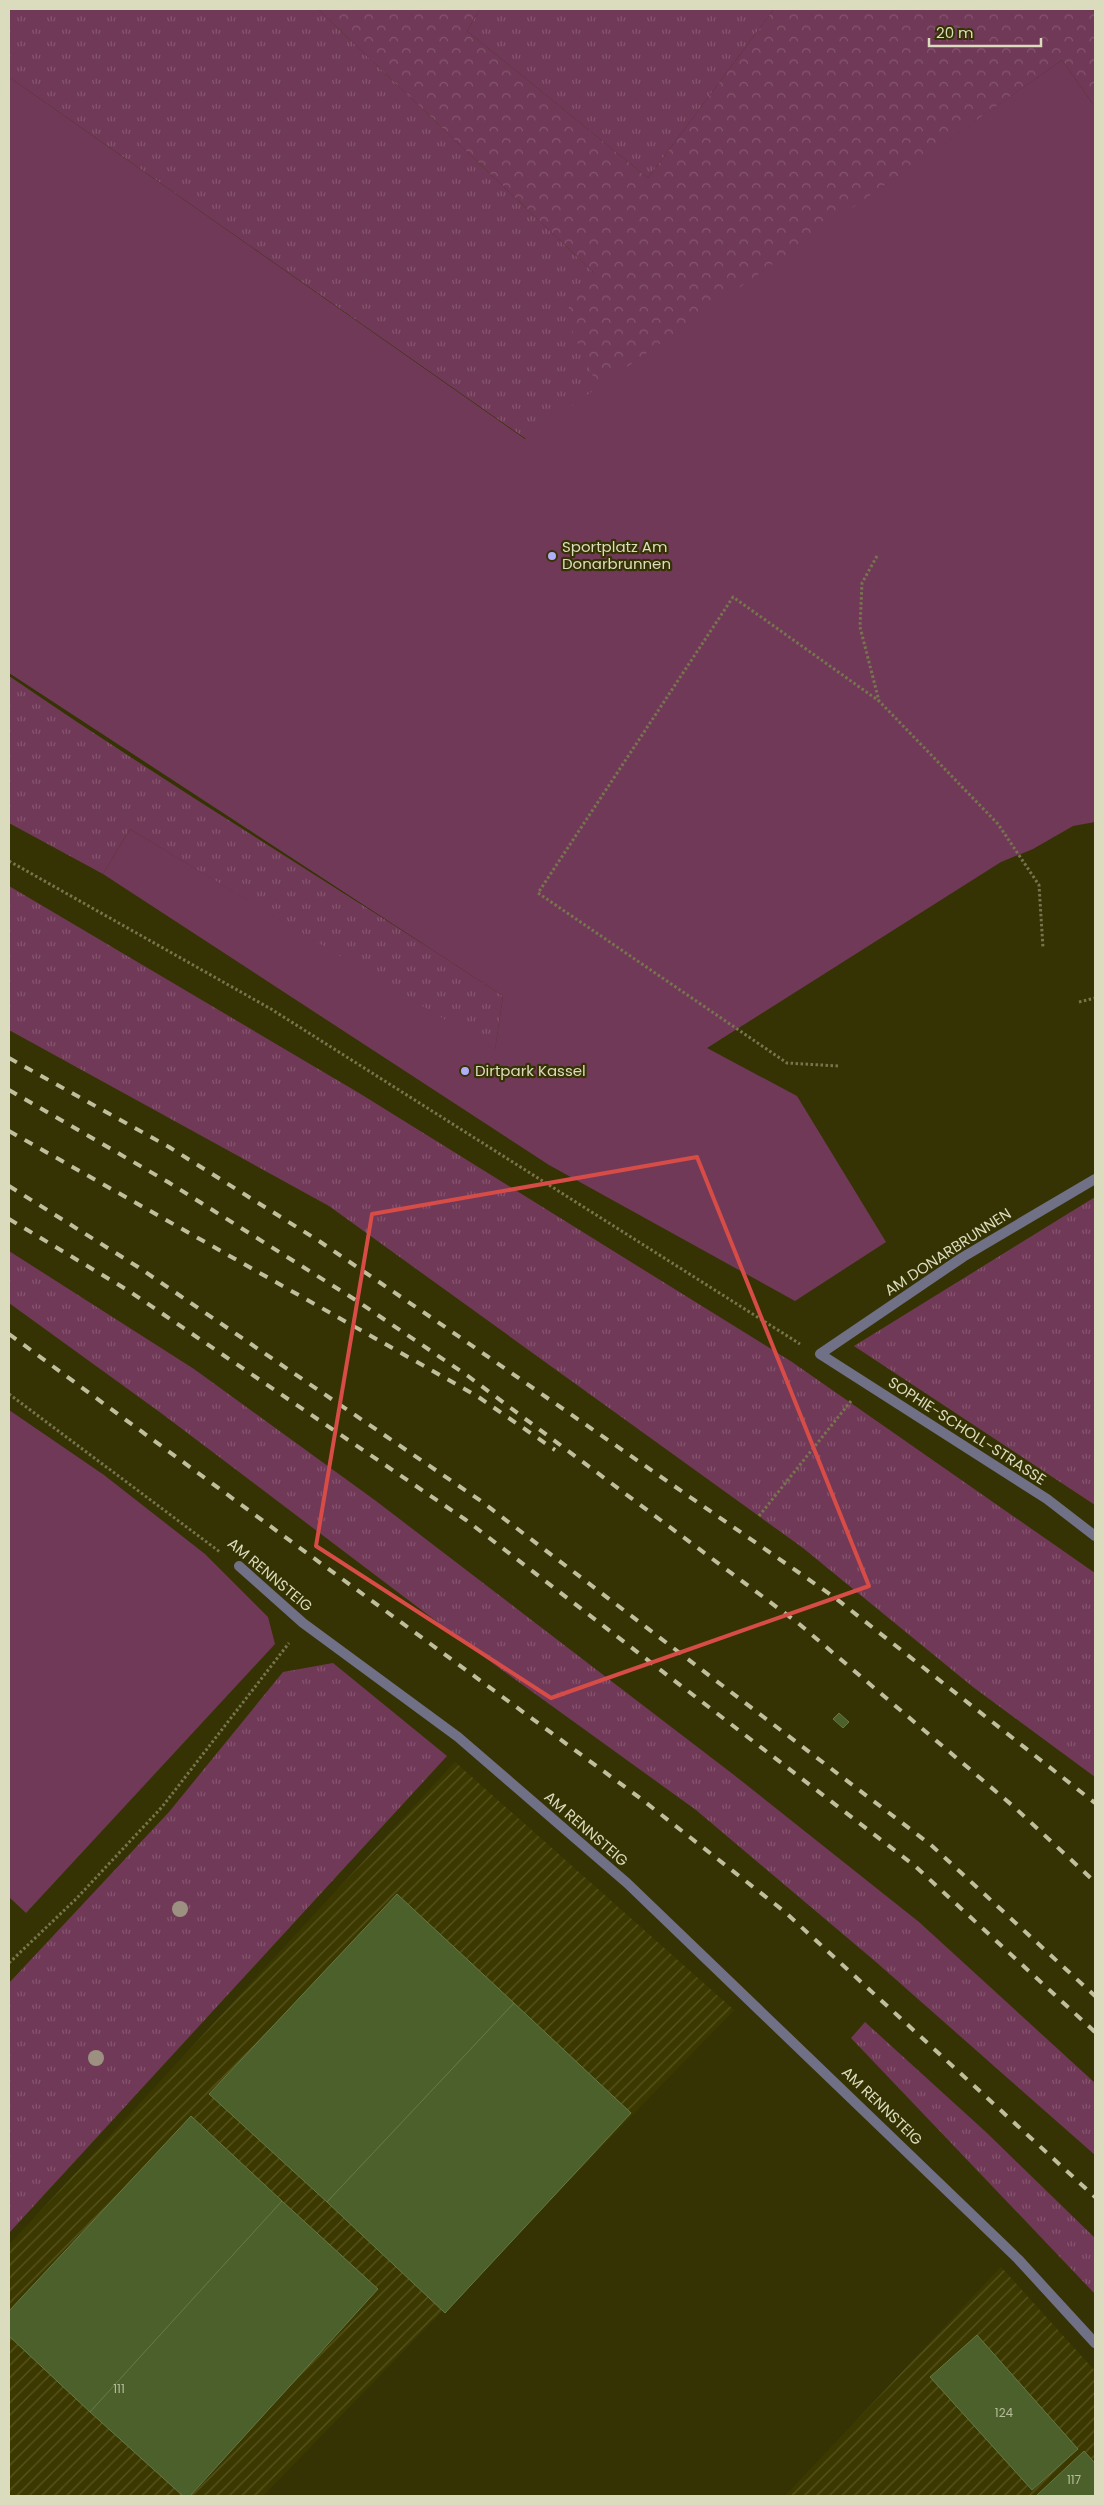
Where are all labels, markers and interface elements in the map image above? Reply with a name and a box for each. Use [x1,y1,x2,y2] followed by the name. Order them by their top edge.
[929,15,1042,47] scale bar
[936,22,974,43] text: 20 m
[562,536,671,574] place label: Sportplatz Am Donarbrunnen
[546,550,558,562] marker: Sportplatz Am Donarbrunnen
[475,1060,586,1081] place label: Dirtpark Kassel
[459,1065,471,1077] marker: Dirtpark Kassel
[880,1203,1015,1300] street label: AM DONARBRUNNEN
[884,1372,1050,1490] street label: SOPHIE-SCHOLL-STRASSE
[223,1533,318,1617] street label: AM RENNSTEIG
[540,1786,633,1871] street label: AM RENNSTEIG
[837,2062,928,2150] street label: AM RENNSTEIG
[113,2380,125,2397] house number: 111
[995,2404,1014,2421] house number: 124
[1067,2471,1082,2488] house number: 117

